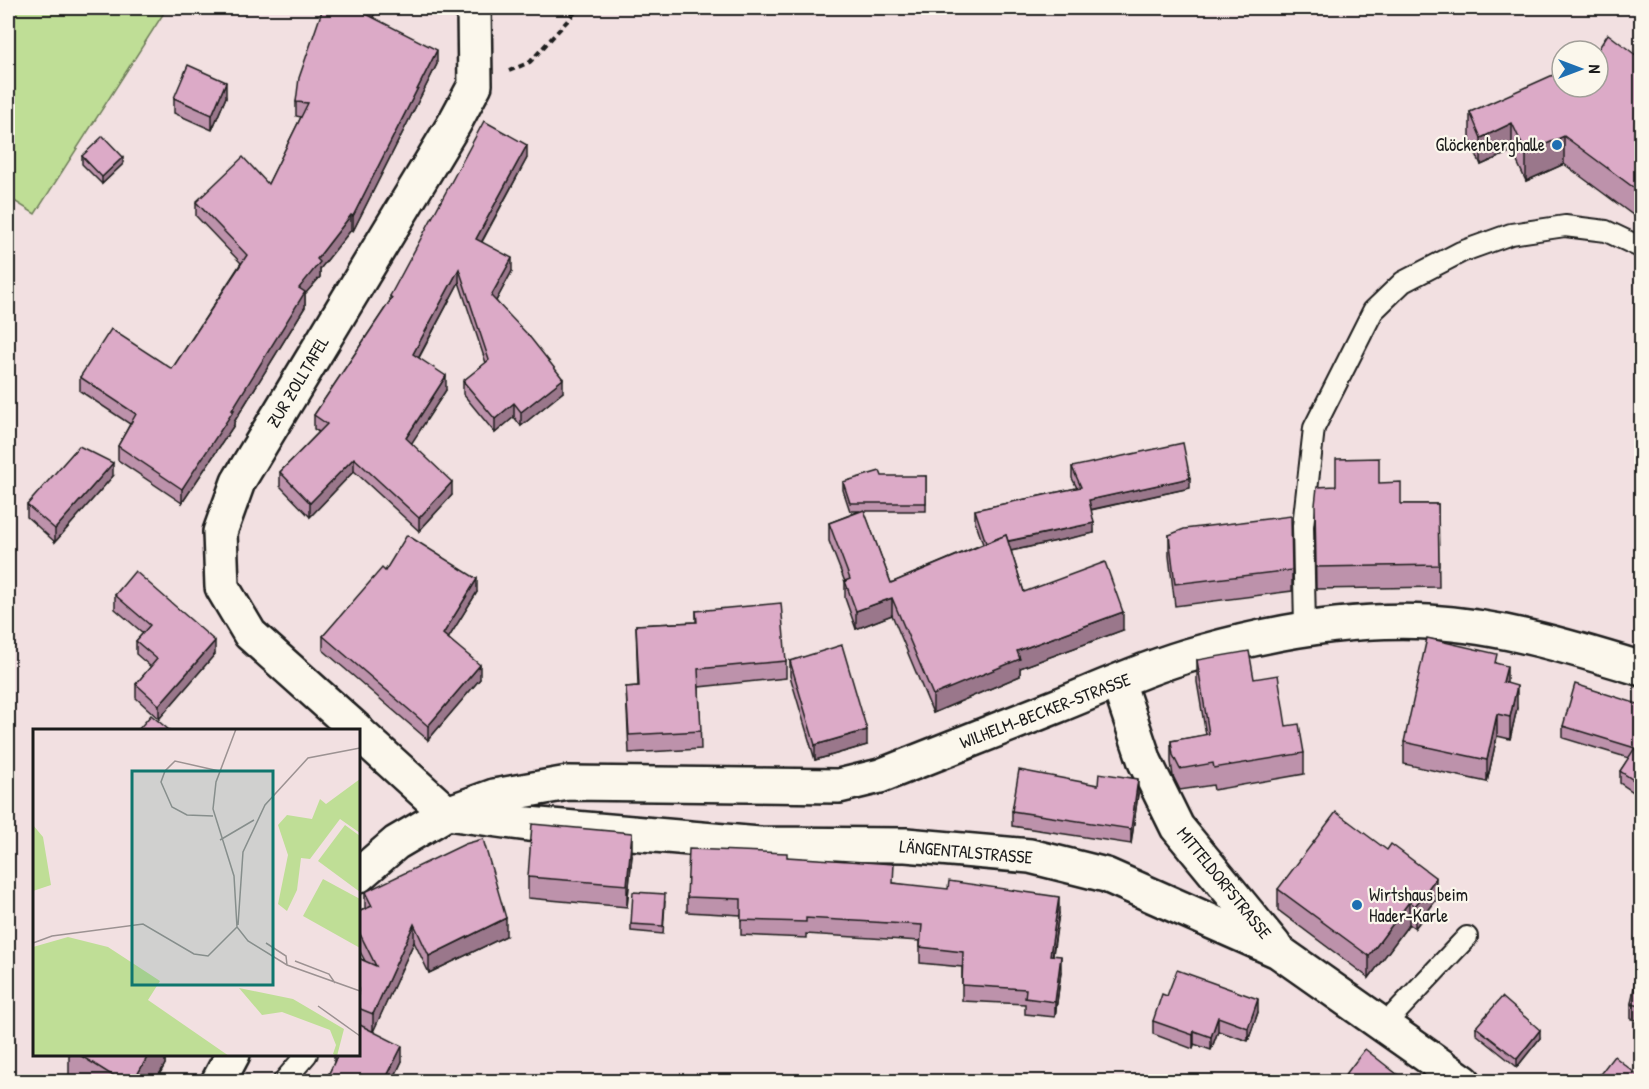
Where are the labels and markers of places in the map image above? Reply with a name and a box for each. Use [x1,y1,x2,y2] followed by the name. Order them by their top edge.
[1436,132,1545,157] place label: Glöckenberghalle
[1550,138,1564,152] marker: Glöckenberghalle
[1369,882,1468,928] place label: Wirtshaus beim Hader-Karle
[1350,898,1364,912] marker: Wirtshaus beim Hader-Karle

